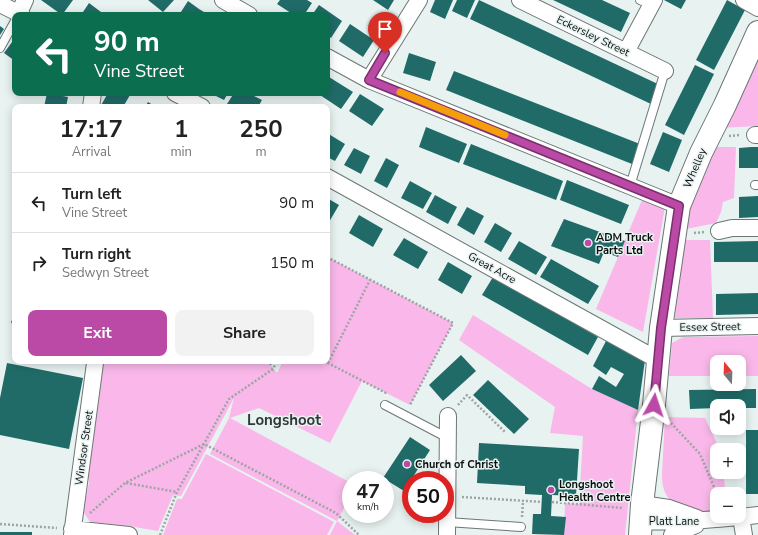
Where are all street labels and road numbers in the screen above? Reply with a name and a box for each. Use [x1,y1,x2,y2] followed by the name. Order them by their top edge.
[554,12,632,60] street label: Eckersley Street
[680,145,710,190] street label: Whelley
[465,249,519,287] street label: Great Acre
[679,319,741,335] street label: Essex Street
[71,409,97,486] street label: Windsor Street
[649,514,699,529] street label: Platt Lane

